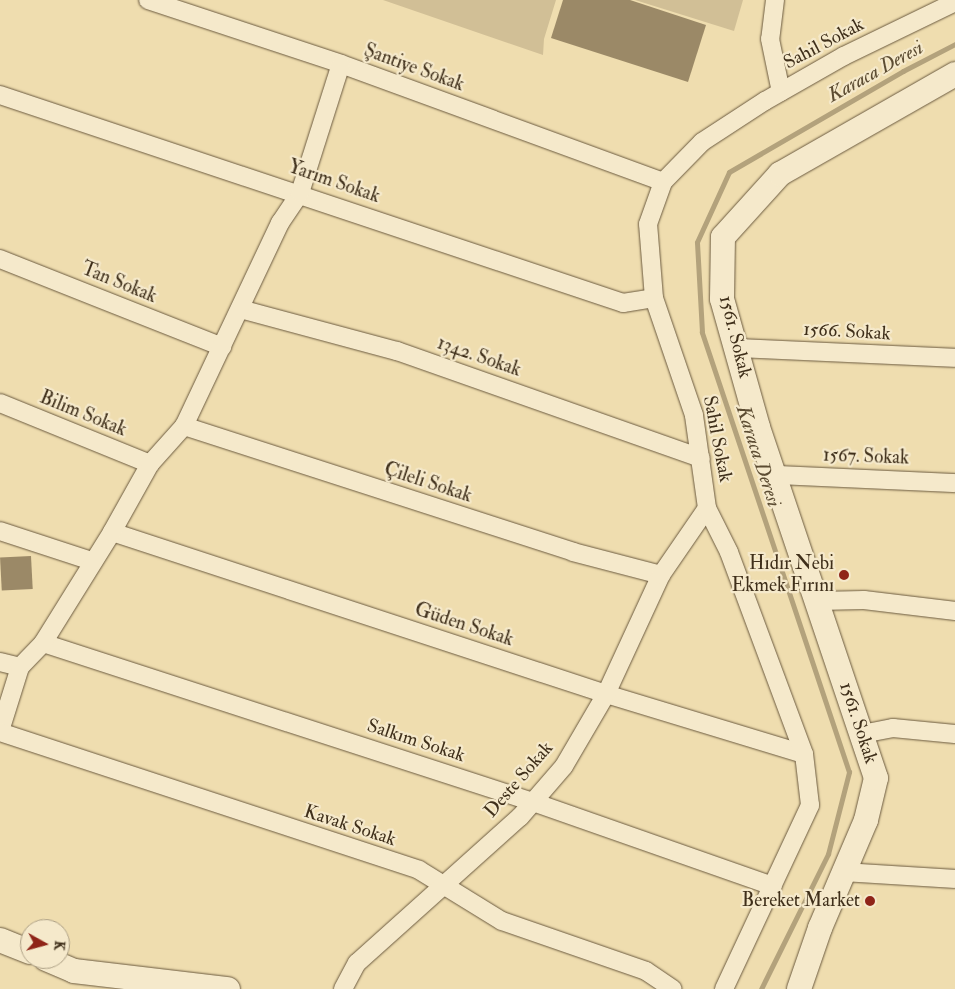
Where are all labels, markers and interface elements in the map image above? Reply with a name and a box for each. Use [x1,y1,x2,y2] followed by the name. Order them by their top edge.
[780,13,868,75] street label: Sahil Sokak
[823,35,927,107] water label: Karaca Deresi
[361,39,467,97] street label: Şantiye Sokak
[285,156,383,208] street label: Yarım Sokak
[78,258,160,308] street label: Tan Sokak
[714,293,756,381] street label: 1561. Sokak
[803,318,891,346] street label: 1566. Sokak
[434,332,524,382] street label: 1342. Sokak
[36,386,130,442] street label: Bilim Sokak
[697,394,737,484] street label: Sahil Sokak
[731,402,787,510] water label: Karaca Deresi
[823,444,909,470] street label: 1567. Sokak
[381,458,475,508] street label: Çileli Sokak
[732,553,834,597] place label: Hıdır Nebi Ekmek Fırını
[838,569,850,581] marker: Hıdır Nebi Ekmek Fırını
[412,598,516,652] street label: Güden Sokak
[834,679,882,767] street label: 1561. Sokak
[364,714,468,768] street label: Salkım Sokak
[480,737,558,823] street label: Deste Sokak
[301,800,399,852] street label: Kavak Sokak
[742,890,860,912] place label: Bereket Market
[864,895,876,907] marker: Bereket Market
[20,919,70,969] north arrow
[50,940,68,952] text: K

